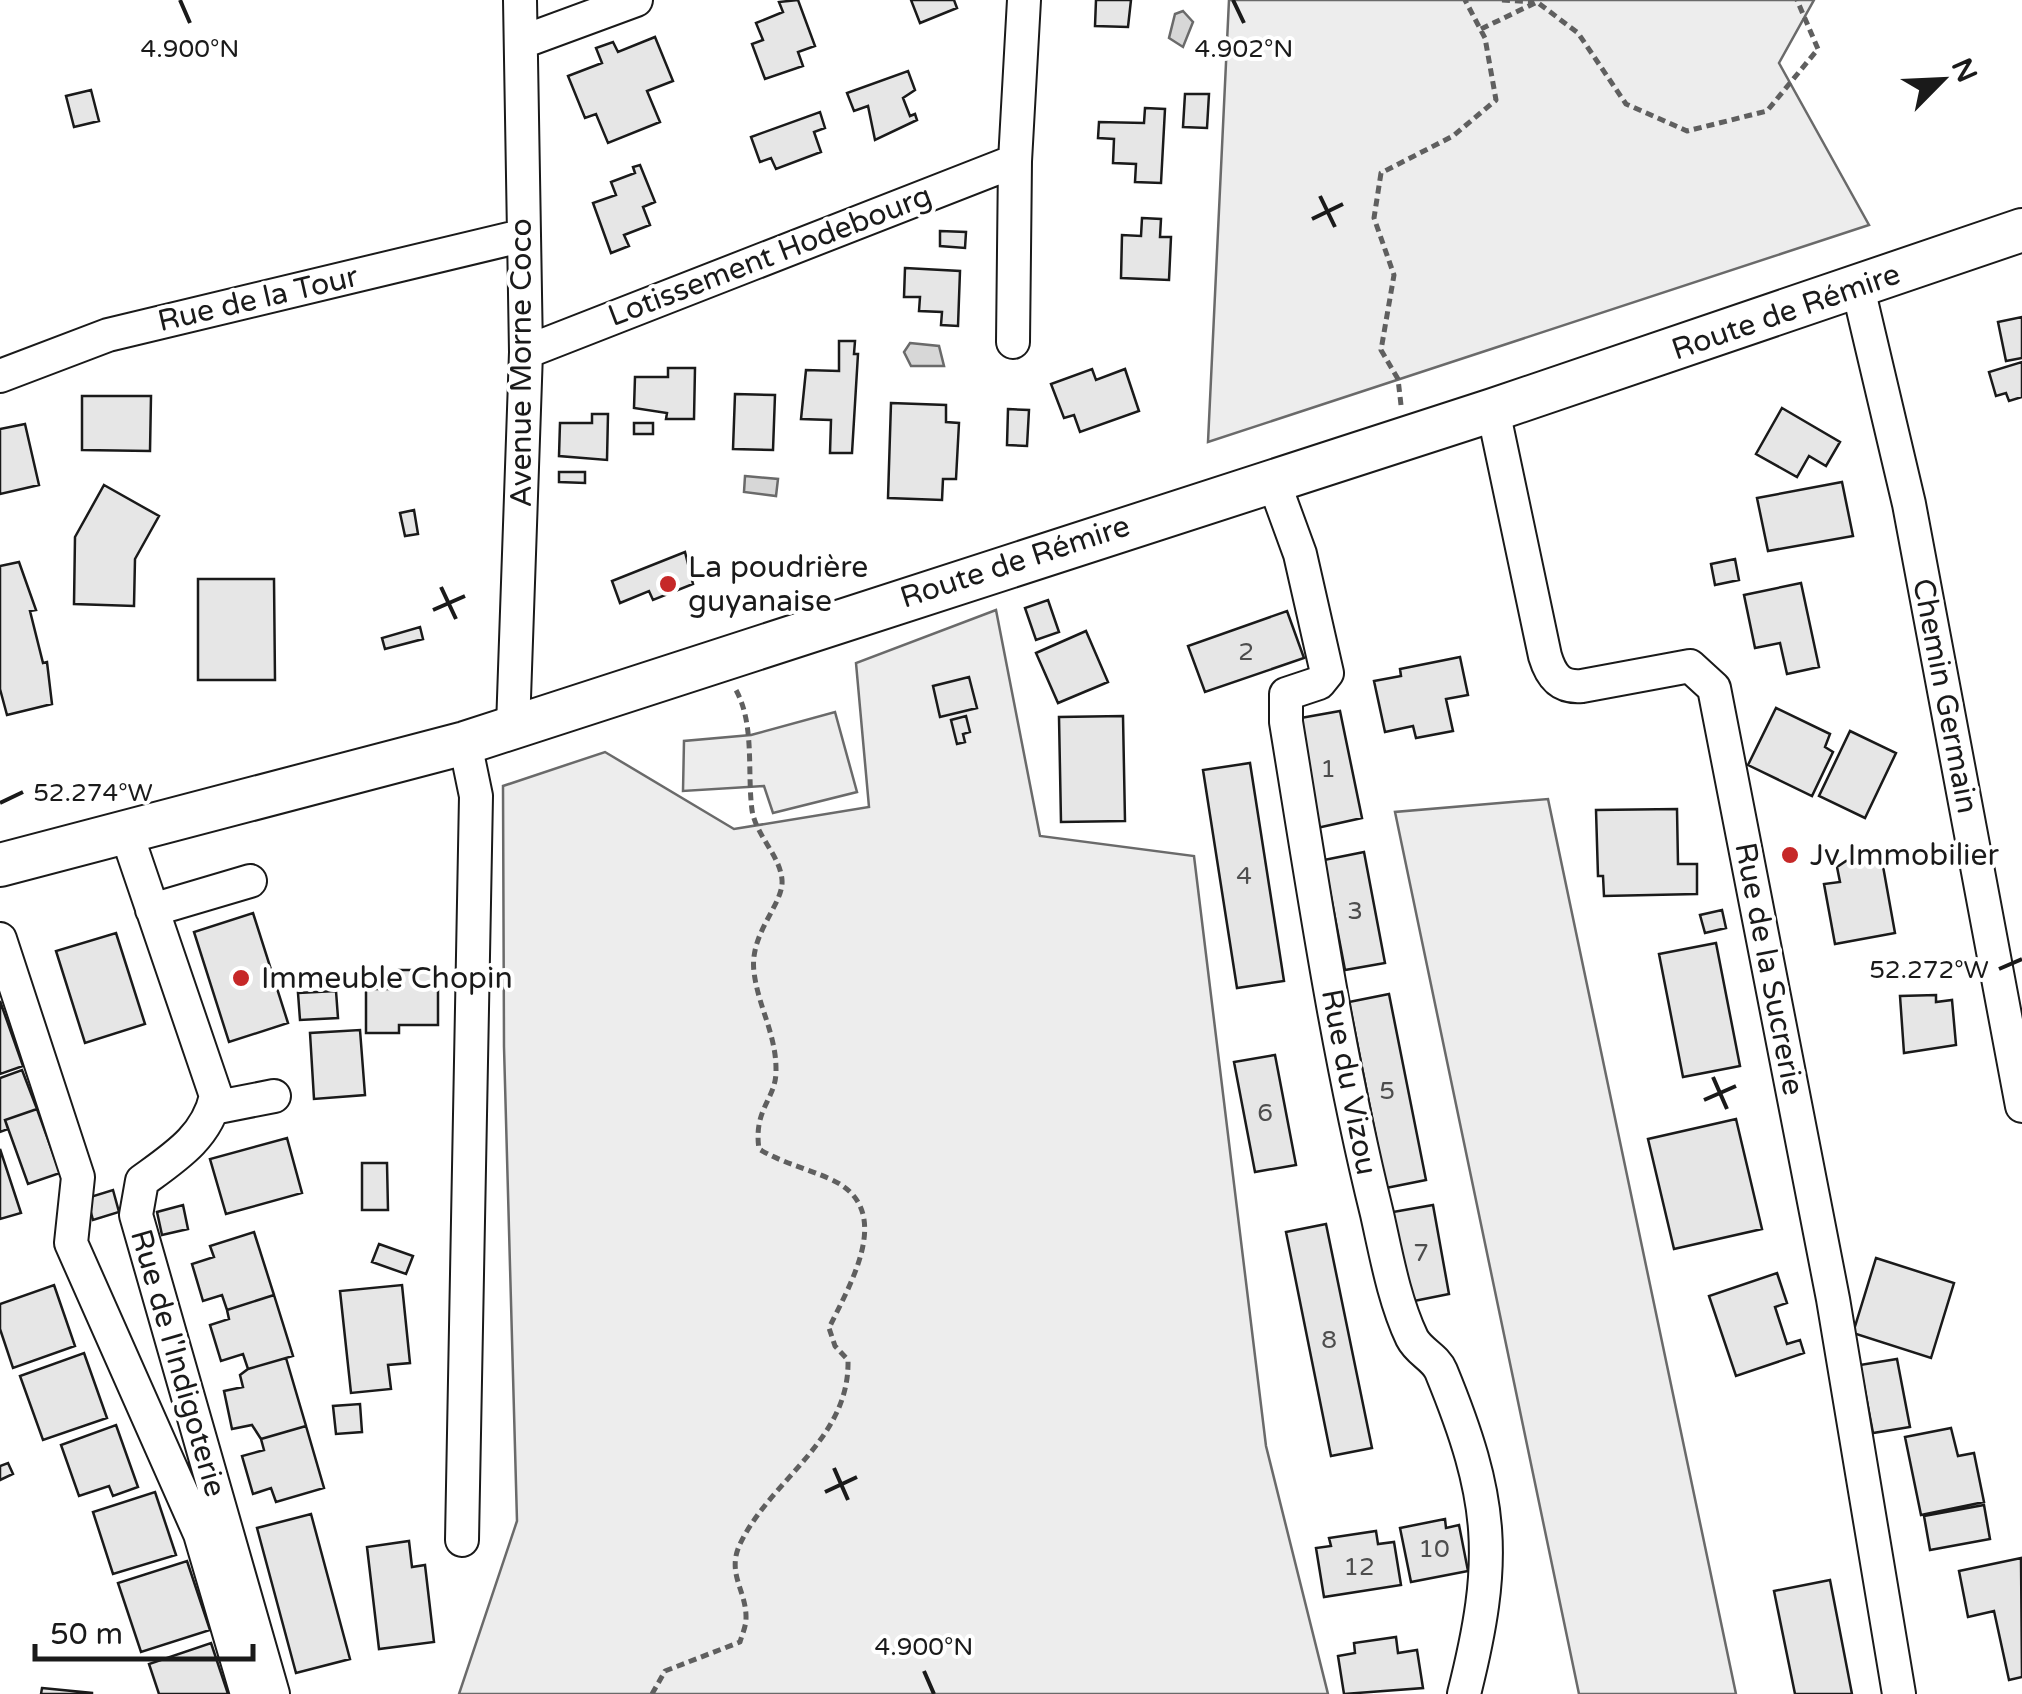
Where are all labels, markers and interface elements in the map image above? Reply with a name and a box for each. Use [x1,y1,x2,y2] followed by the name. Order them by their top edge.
[1892,30,1992,130] north arrow
[141,34,239,64] text: 4.900°N
[1195,34,1293,64] text: 4.902°N
[1944,53,1984,87] text: N
[603,177,937,335] street label: Lotissement Hodebourg
[503,218,540,508] street label: Avenue Morne Coco
[1667,256,1905,368] street label: Route de Rémire
[154,258,362,340] street label: Rue de la Tour
[896,507,1134,617] street label: Route de Rémire
[688,549,868,620] place label: La poudrière guyanaise
[657,573,679,595] marker: La poudrière guyanaise
[1904,575,1986,817] street label: Chemin Germain
[1238,637,1254,667] house number: 2
[1320,754,1336,784] house number: 1
[33,778,153,808] text: 52.274°W
[1810,837,2000,874] place label: Jv Immobilier
[1726,839,1812,1099] street label: Rue de la Sucrerie
[1779,844,1801,866] marker: Jv Immobilier
[1236,861,1252,891] house number: 4
[1347,896,1363,926] house number: 3
[1869,955,1989,985] text: 52.272°W
[261,960,513,997] place label: Immeuble Chopin
[230,967,252,989] marker: Immeuble Chopin
[1313,986,1385,1178] street label: Rue du Vizou
[1379,1076,1395,1106] house number: 5
[1257,1098,1273,1128] house number: 6
[122,1225,234,1501] street label: Rue de l'Indigoterie
[1413,1238,1429,1268] house number: 7
[1321,1325,1337,1355] house number: 8
[1418,1534,1450,1564] house number: 10
[1343,1552,1375,1582] house number: 12
[35,1599,252,1661] scale bar
[50,1616,123,1653] text: 50 m
[875,1632,973,1662] text: 4.900°N

